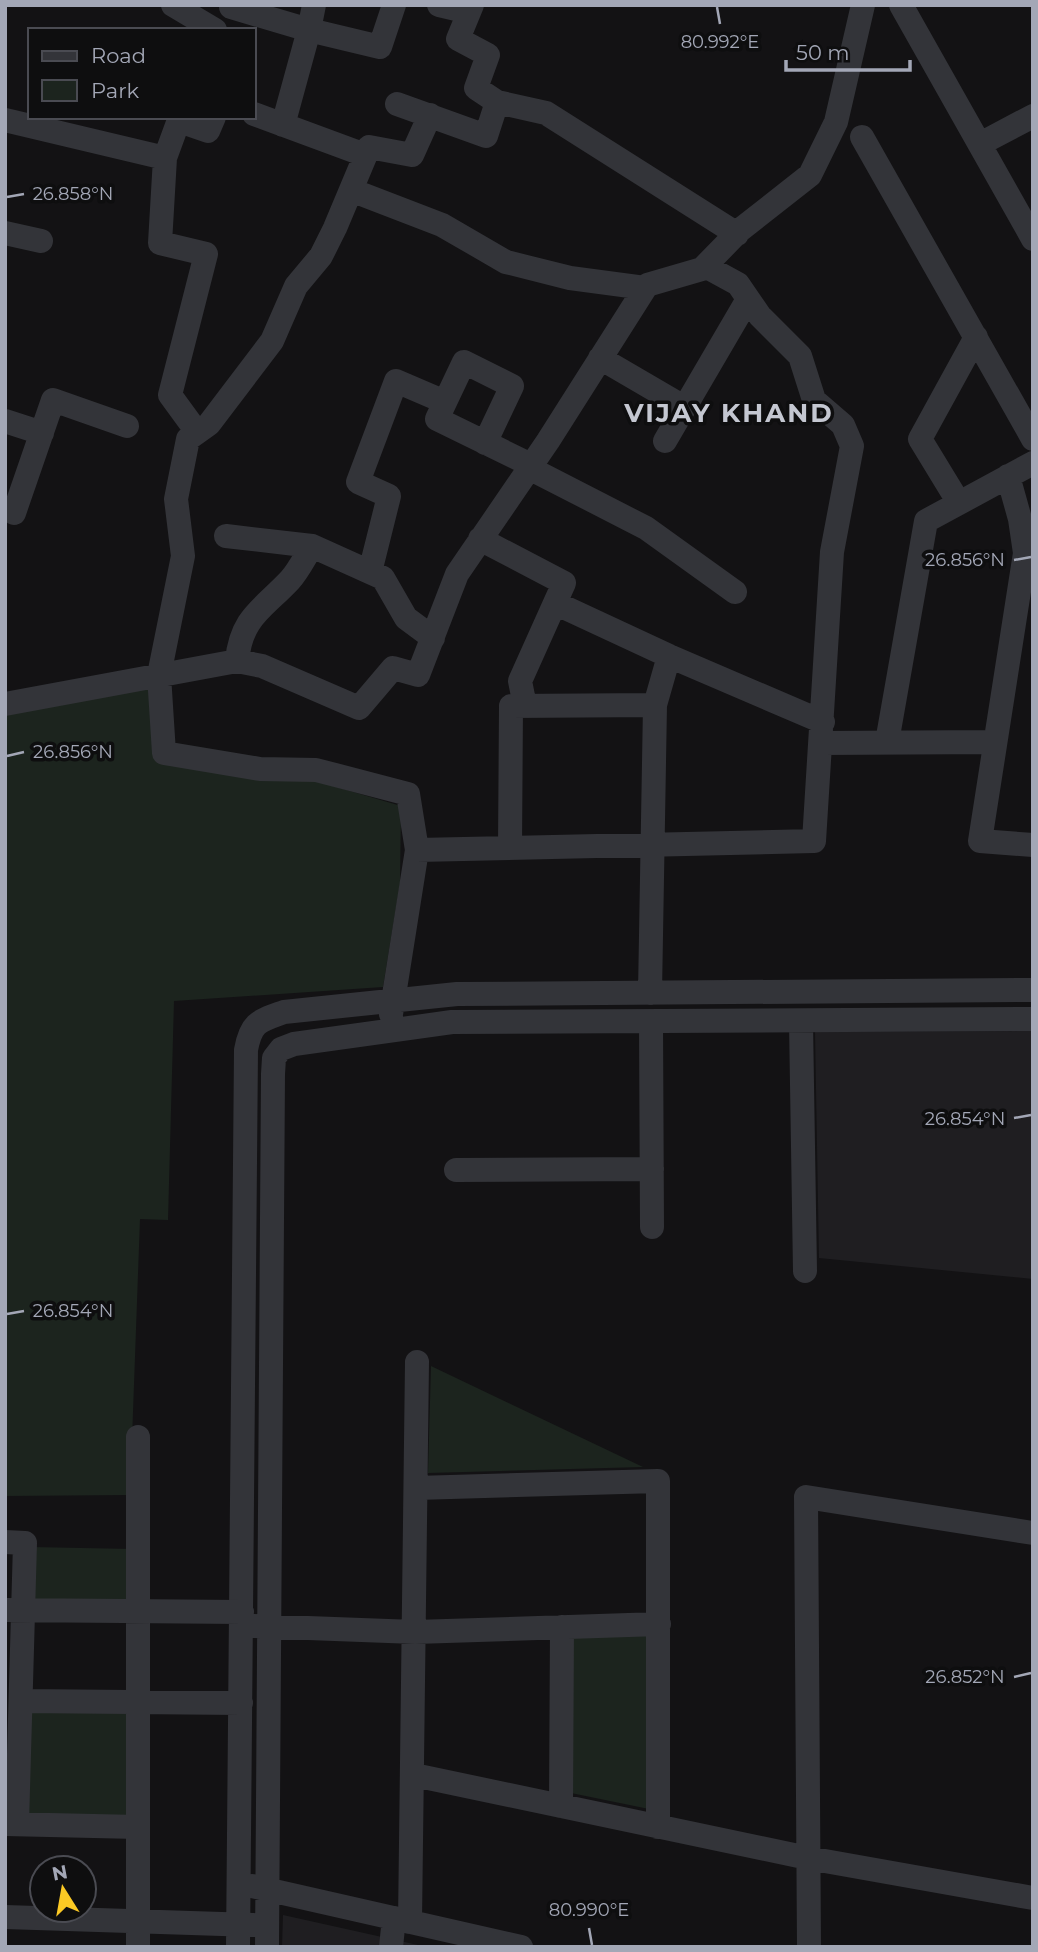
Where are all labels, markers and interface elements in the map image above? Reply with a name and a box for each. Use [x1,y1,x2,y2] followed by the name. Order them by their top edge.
[28,28,256,119] legend
[786,28,910,72] scale bar
[681,31,759,53] text: 80.992°E
[796,40,850,65] text: 50 m
[91,43,146,68] text: Road
[91,78,139,103] text: Park
[33,183,113,205] text: 26.858°N
[623,397,834,429] district label: VIJAY KHAND
[925,549,1005,571] text: 26.856°N
[33,741,113,763] text: 26.856°N
[925,1108,1005,1130] text: 26.854°N
[33,1300,113,1322] text: 26.854°N
[925,1666,1005,1688] text: 26.852°N
[28,1854,98,1924] north arrow
[50,1860,70,1886] text: N
[549,1899,629,1921] text: 80.990°E

